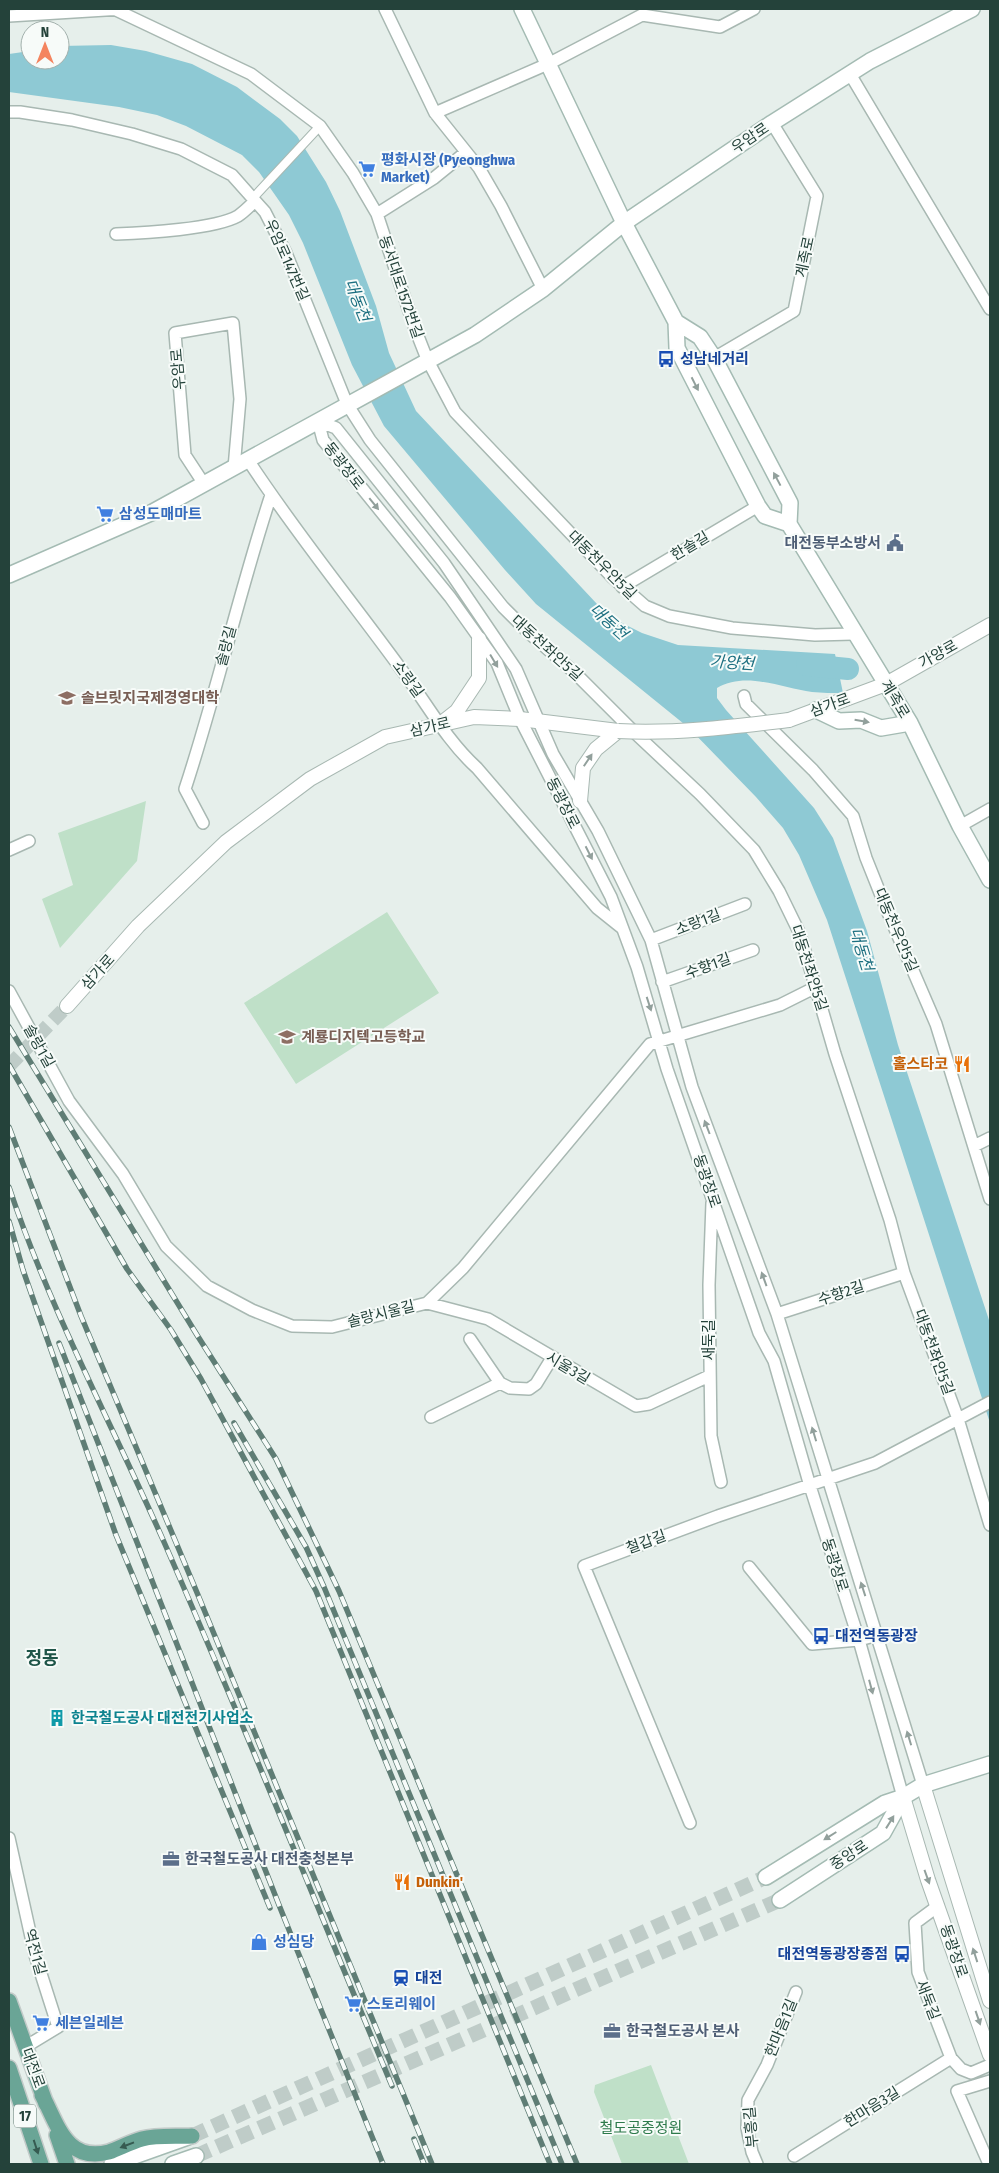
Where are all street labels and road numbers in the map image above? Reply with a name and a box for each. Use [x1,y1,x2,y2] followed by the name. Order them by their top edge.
[728,119,772,157] street label: 우암로
[261,216,313,304] street label: 우암로147번길
[375,233,427,341] street label: 동서대로1572번길
[792,235,818,279] street label: 계족로
[167,348,189,390] street label: 우암로
[320,439,368,493] street label: 동광장로
[564,527,640,603] street label: 대동천우안5길
[668,528,712,564] street label: 한솔길
[508,611,586,685] street label: 대동천좌안5길
[212,624,240,668] street label: 솔랑길
[916,636,960,672] street label: 가양로
[389,657,427,701] street label: 소랑길
[877,677,913,721] street label: 계족로
[807,689,853,721] street label: 삼가로
[408,714,452,740] street label: 삼가로
[542,774,584,832] street label: 동광장로
[870,885,922,975] street label: 대동천우안5길
[673,905,723,939] street label: 소랑1길
[787,923,831,1013] street label: 대동천좌안5길
[683,949,733,983] street label: 수향1길
[77,951,119,993] street label: 삼가로
[20,1021,58,1071] street label: 솔랑1길
[690,1152,724,1210] street label: 동광장로
[815,1277,867,1309] street label: 수향2길
[345,1297,417,1331] street label: 솔랑시울길
[910,1307,958,1397] street label: 대동천좌안5길
[700,1319,718,1361] street label: 새둑길
[543,1348,593,1388] street label: 시울3길
[623,1526,669,1558] street label: 철갑길
[818,1536,852,1594] street label: 동광장로
[827,1836,871,1874] street label: 중앙로
[937,1922,971,1980] street label: 동광장로
[20,1927,50,1977] street label: 역전1길
[912,1977,944,2023] street label: 새둑길
[761,1996,801,2060] street label: 한마음1길
[17,2045,49,2091] street label: 대전로
[841,2083,903,2131] street label: 한마음3길
[14,2104,36,2128] road number: 17
[740,2106,762,2148] street label: 부흥길

